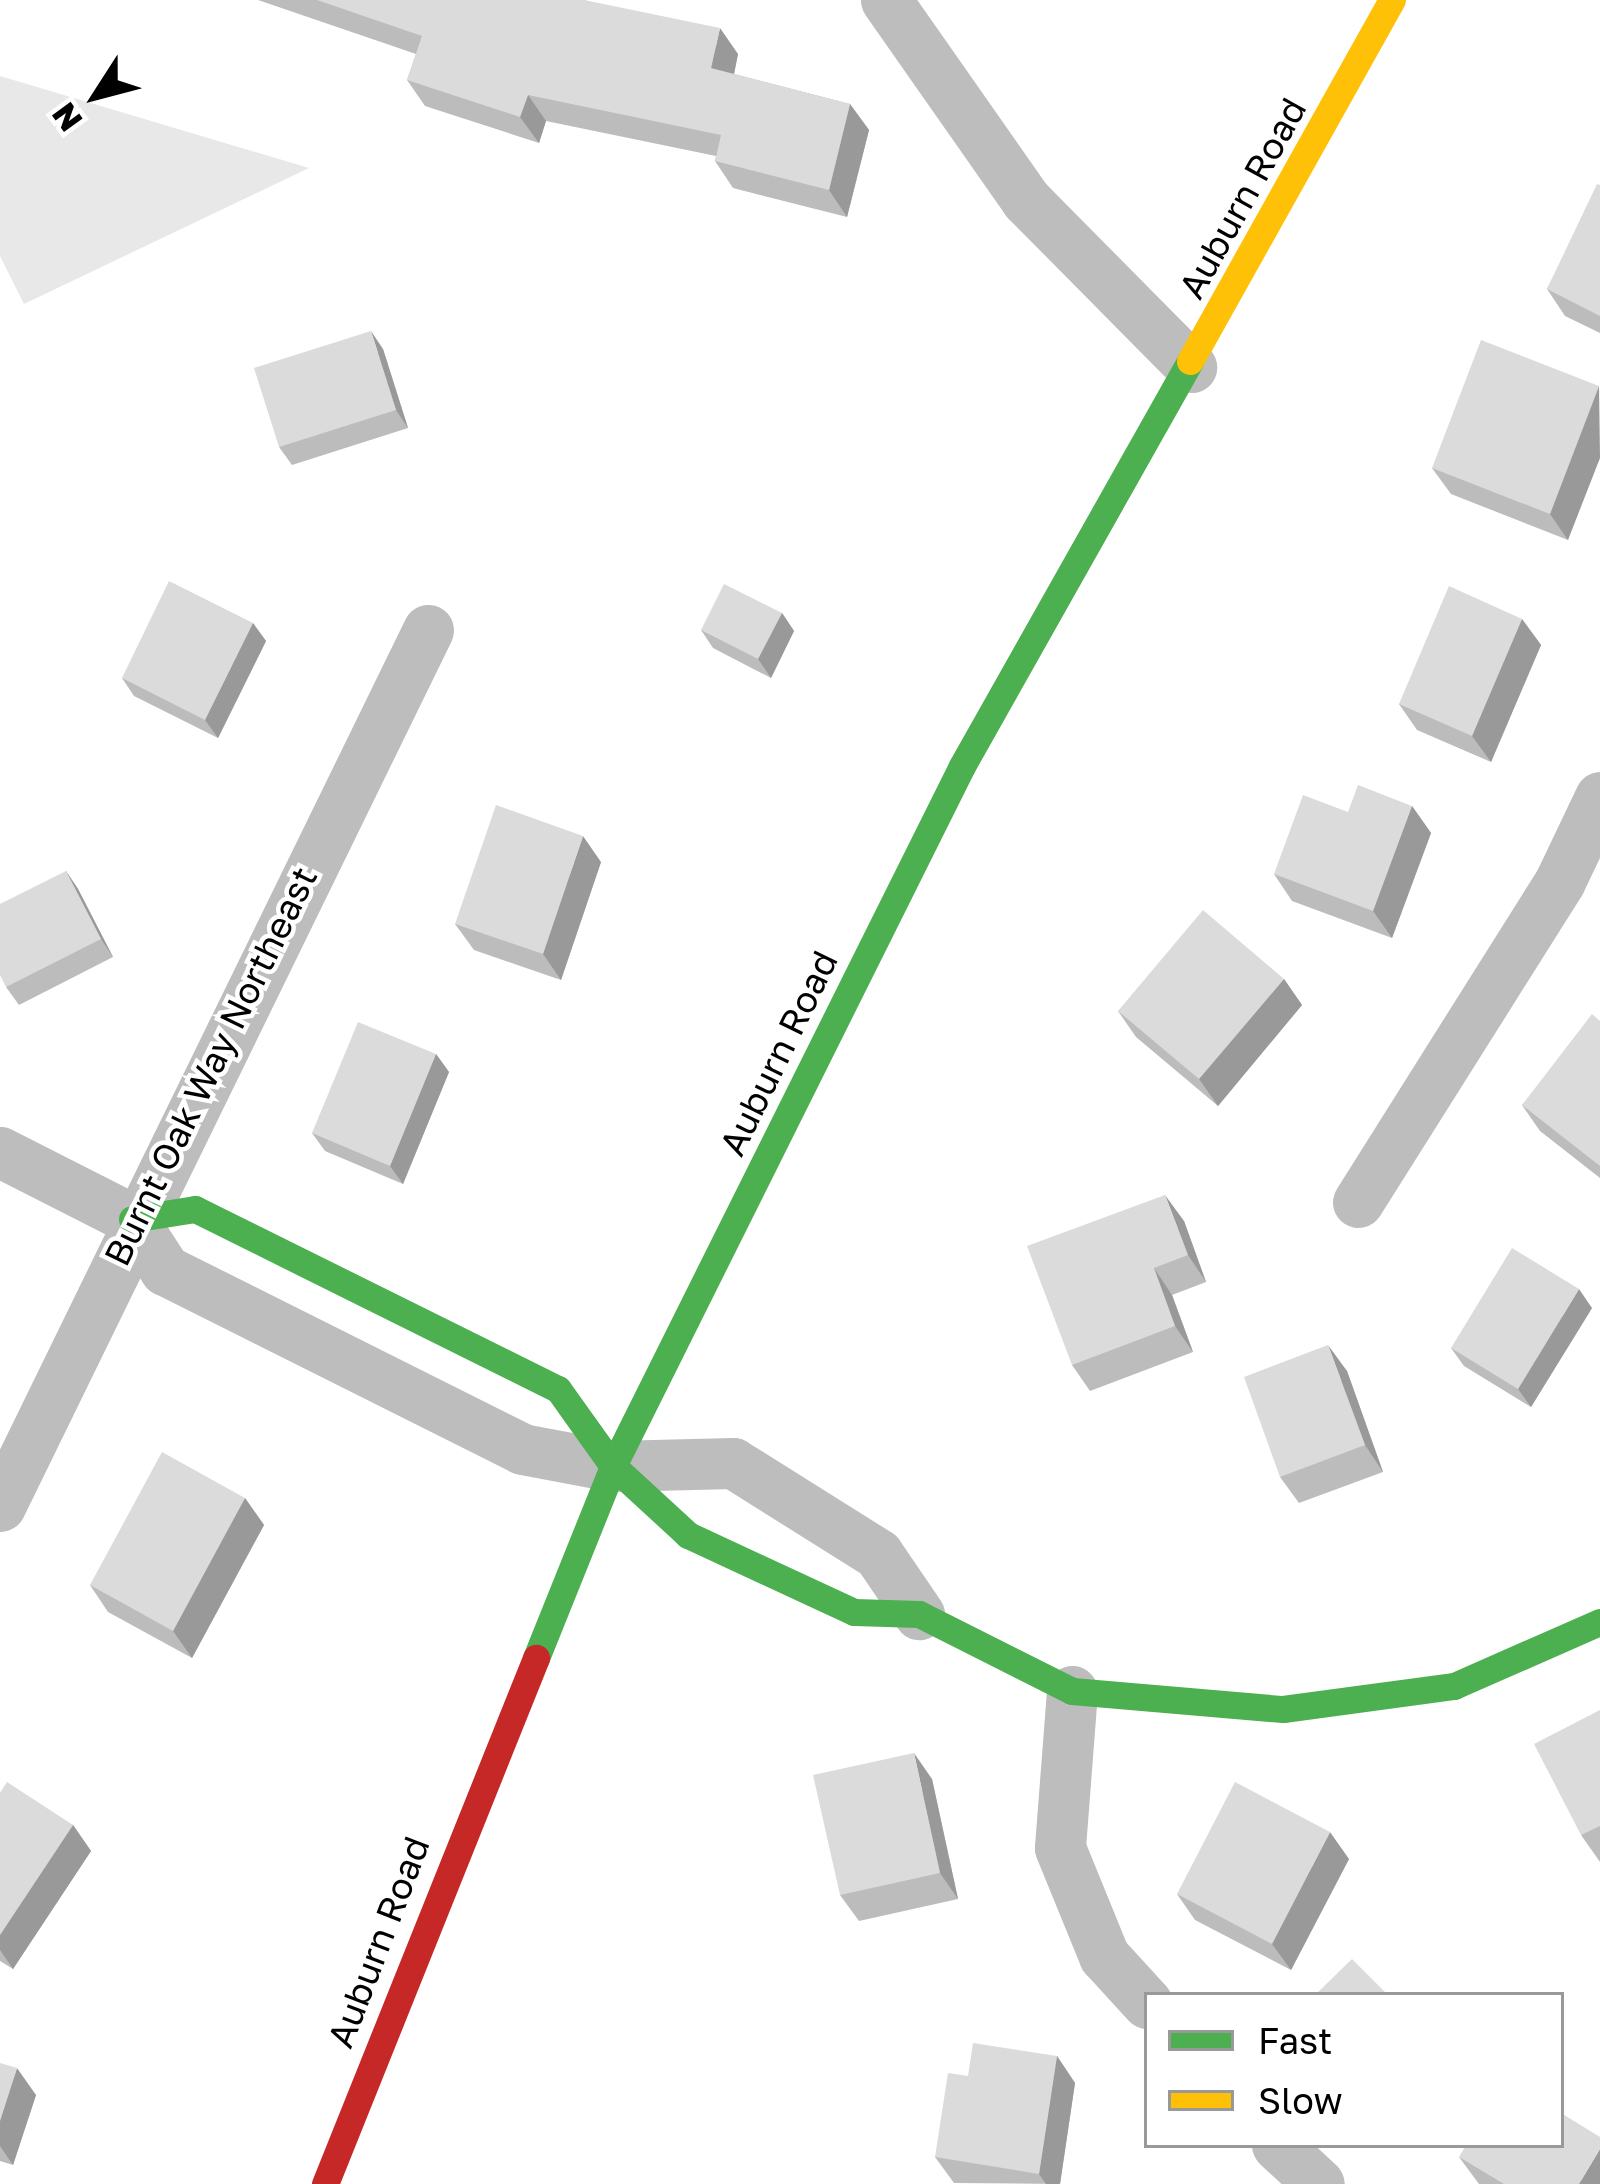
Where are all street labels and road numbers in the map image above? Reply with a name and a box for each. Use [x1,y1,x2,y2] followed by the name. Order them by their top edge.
[1169,90,1315,306] street label: Auburn Road
[95,860,325,1272] street label: Burnt Oak Way Northeast
[710,944,846,1162] street label: Auburn Road
[318,1830,438,2054] street label: Auburn Road

